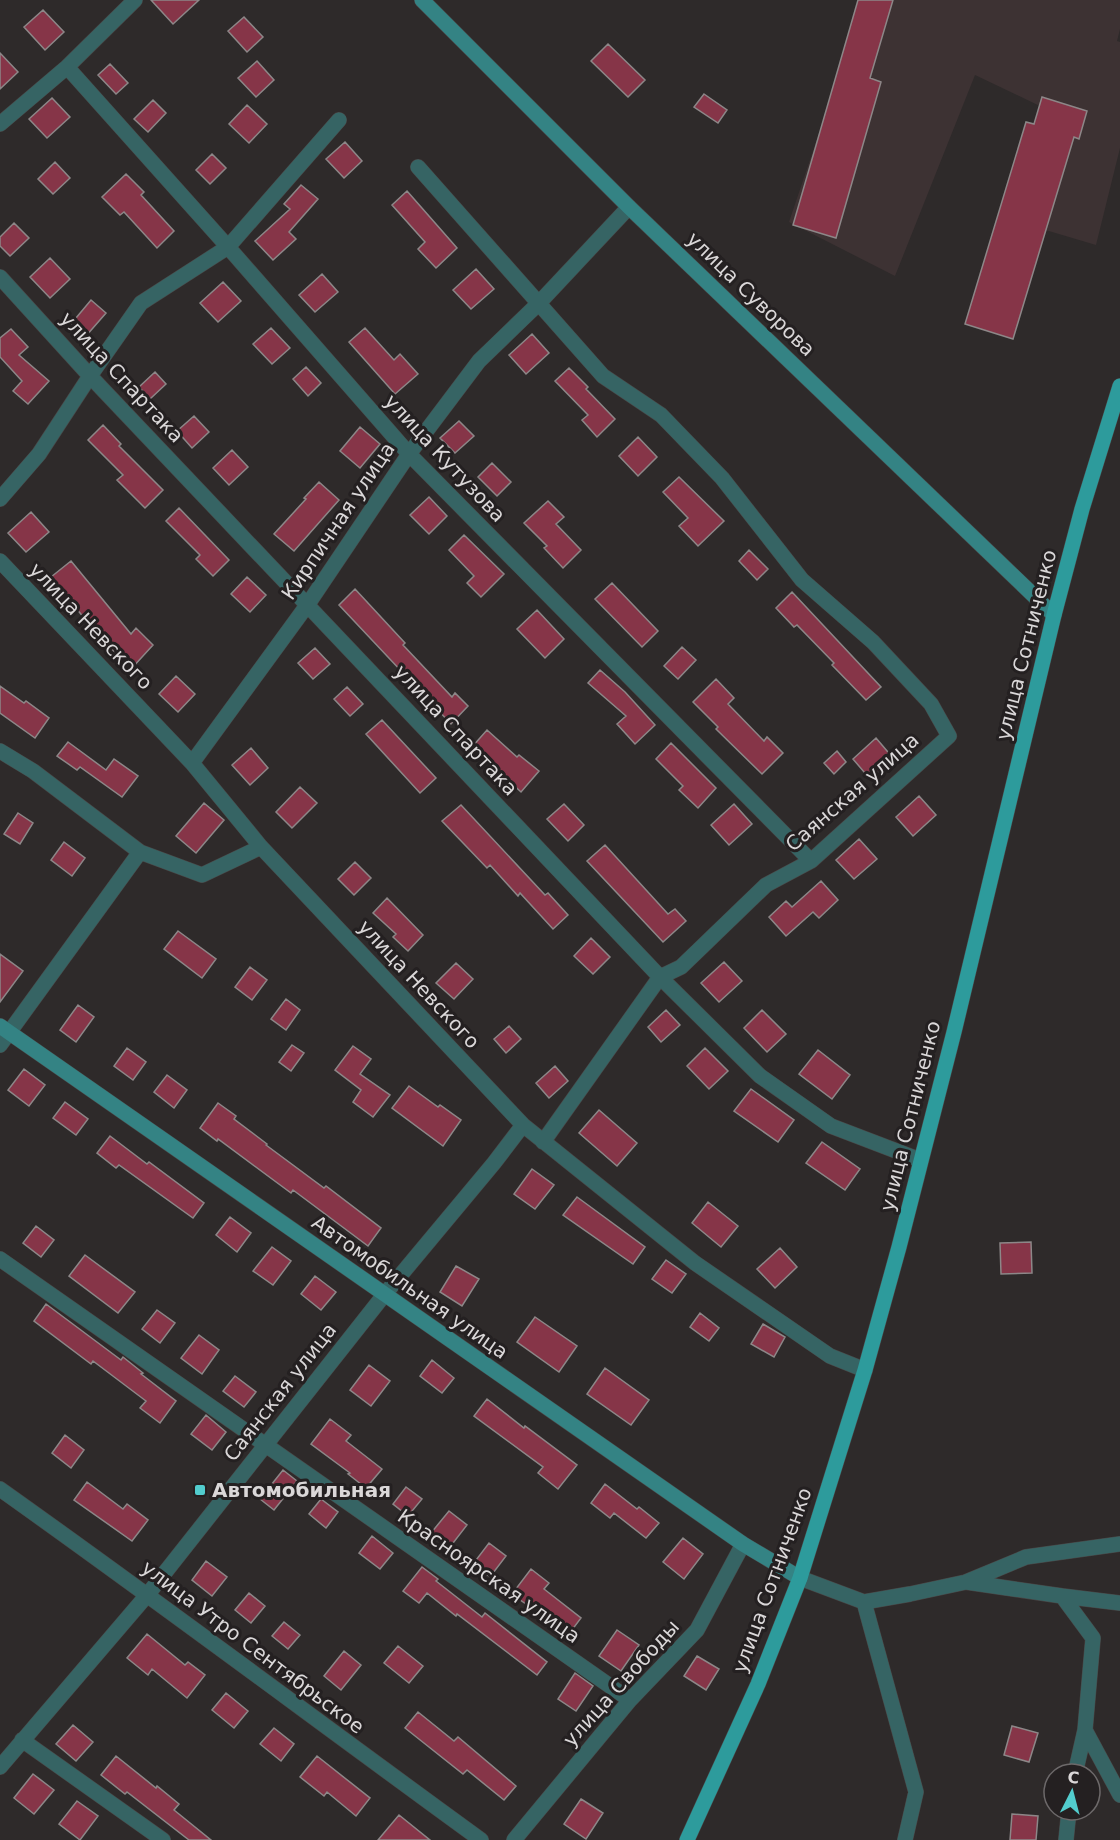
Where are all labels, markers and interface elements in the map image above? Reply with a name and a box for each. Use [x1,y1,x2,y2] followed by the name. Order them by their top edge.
[682,227,820,361] street label: улица Суворова
[55,307,189,447] street label: улица Спартака
[380,389,510,527] street label: улица Кутузова
[276,438,400,604] street label: Кирпичная улица
[991,547,1061,743] street label: улица Сотниченко
[24,558,158,694] street label: улица Невского
[389,660,523,800] street label: улица Спартака
[781,728,923,856] street label: Саянская улица
[353,915,485,1053] street label: улица Невского
[875,1018,945,1214] street label: улица Сотниченко
[307,1210,513,1364] street label: Автомобильная улица
[219,1318,341,1466] street label: Саянская улица
[212,1478,391,1502] place label: Автомобильная
[193,1483,207,1497] marker: Автомобильная
[727,1484,817,1676] street label: улица Сотниченко
[393,1504,585,1648] street label: Красноярская улица
[137,1555,369,1739] street label: улица Утро Сентябрьское
[558,1615,684,1751] street label: улица Свободы
[1042,1762,1102,1822] north arrow
[1067,1768,1080,1788] text: С

